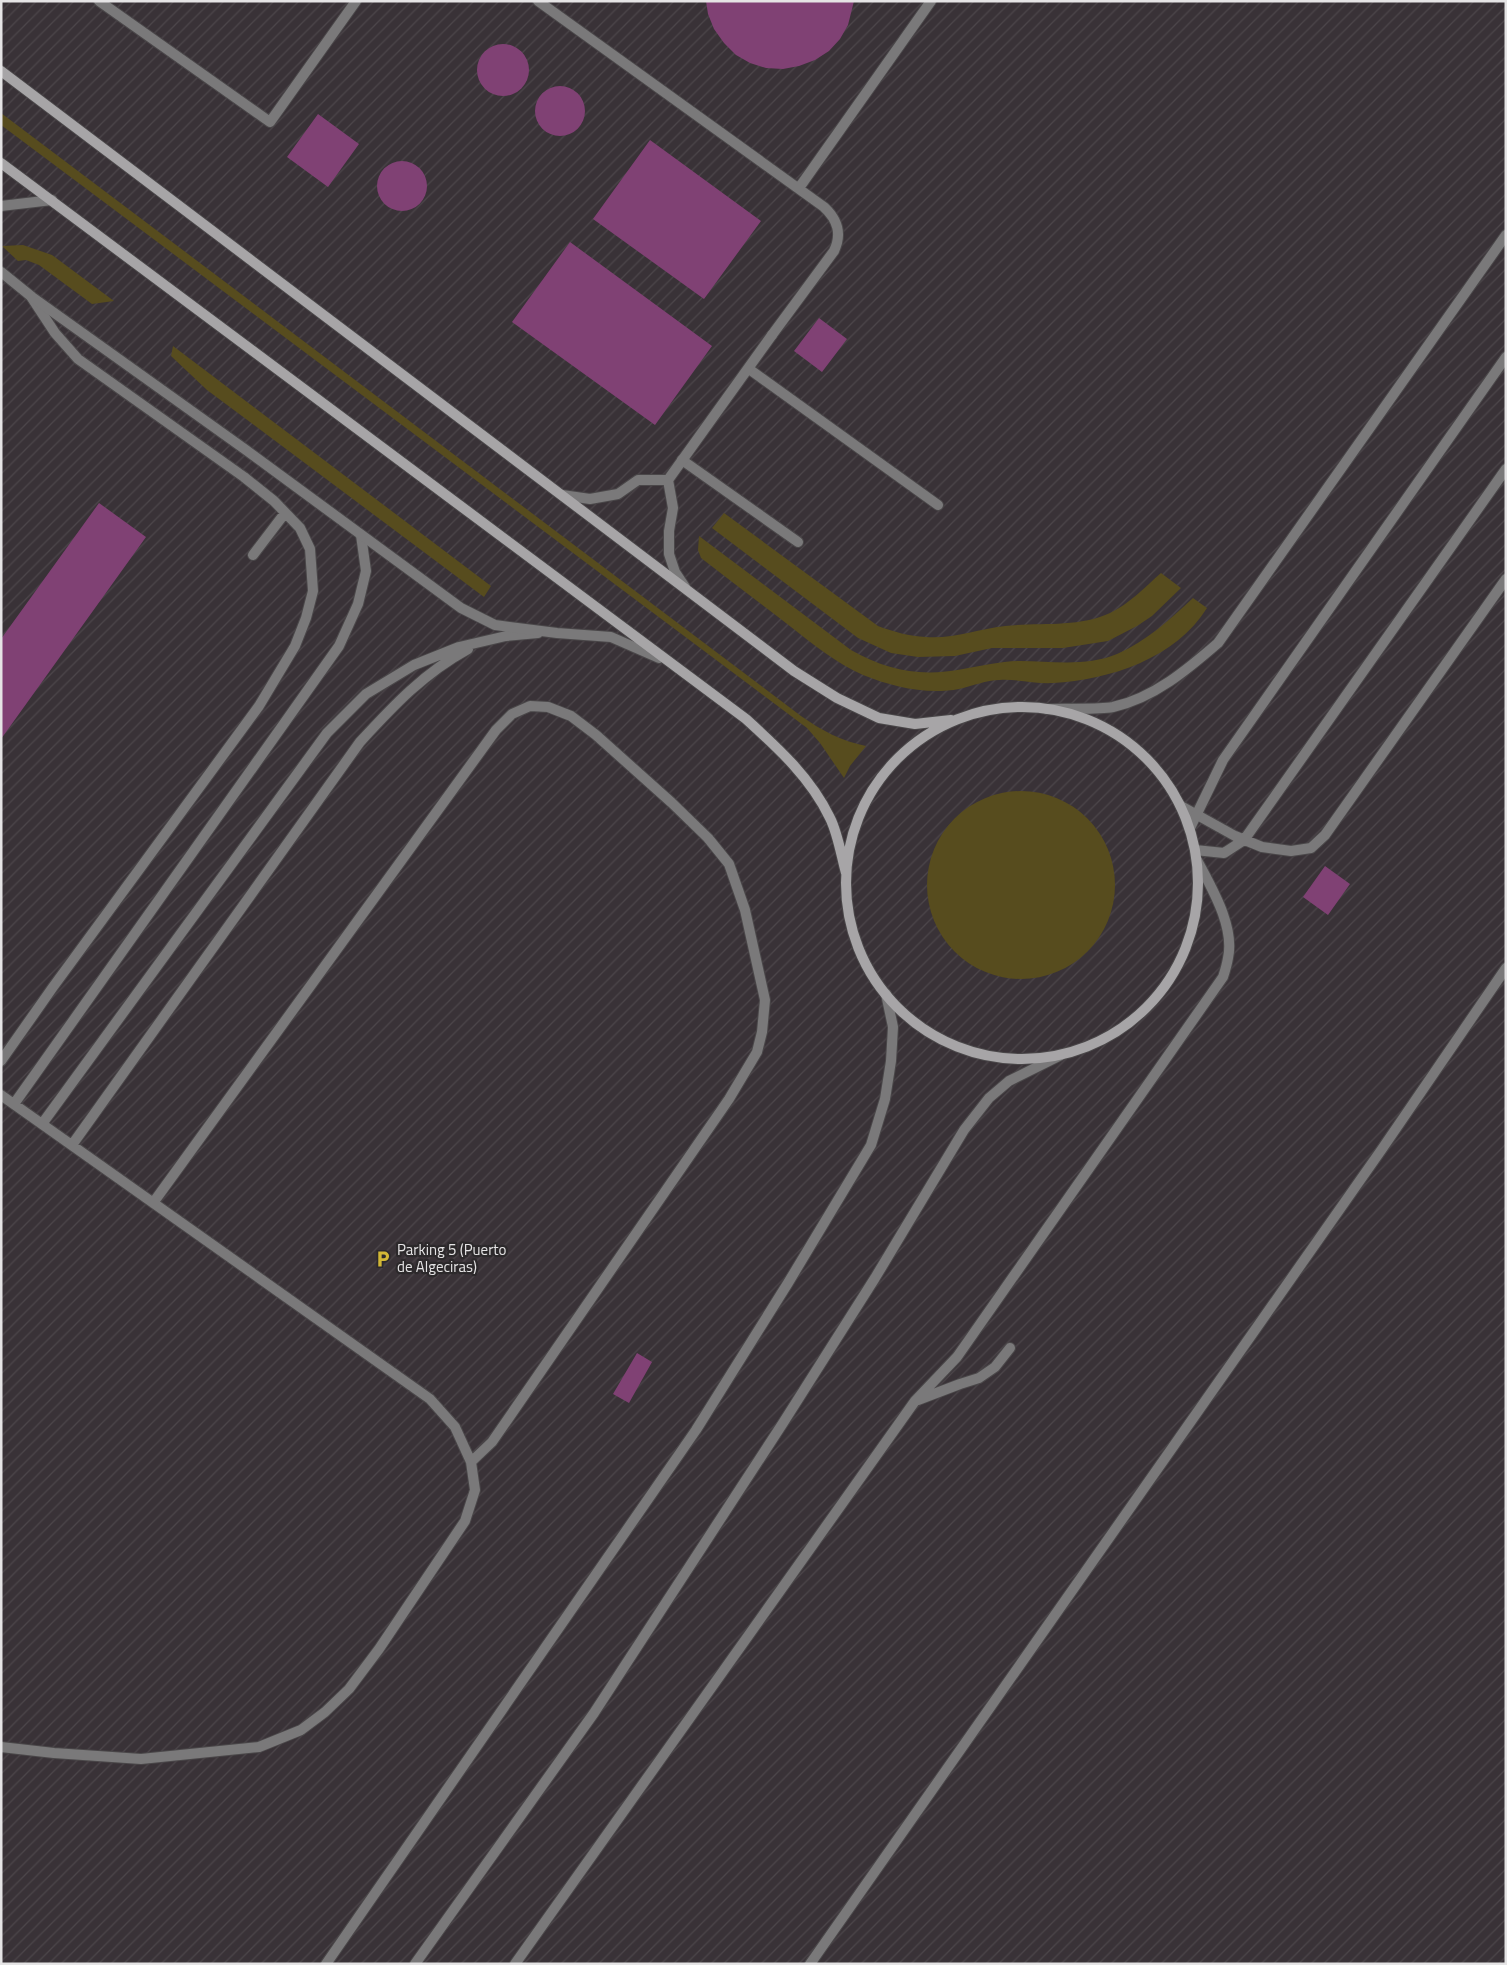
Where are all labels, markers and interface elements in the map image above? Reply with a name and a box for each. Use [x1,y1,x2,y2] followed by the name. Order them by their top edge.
[397,1238,507,1278] place label: Parking 5 (Puerto de Algeciras)
[373,1249,393,1269] parking icon: Parking 5 (Puerto de Algeciras)

